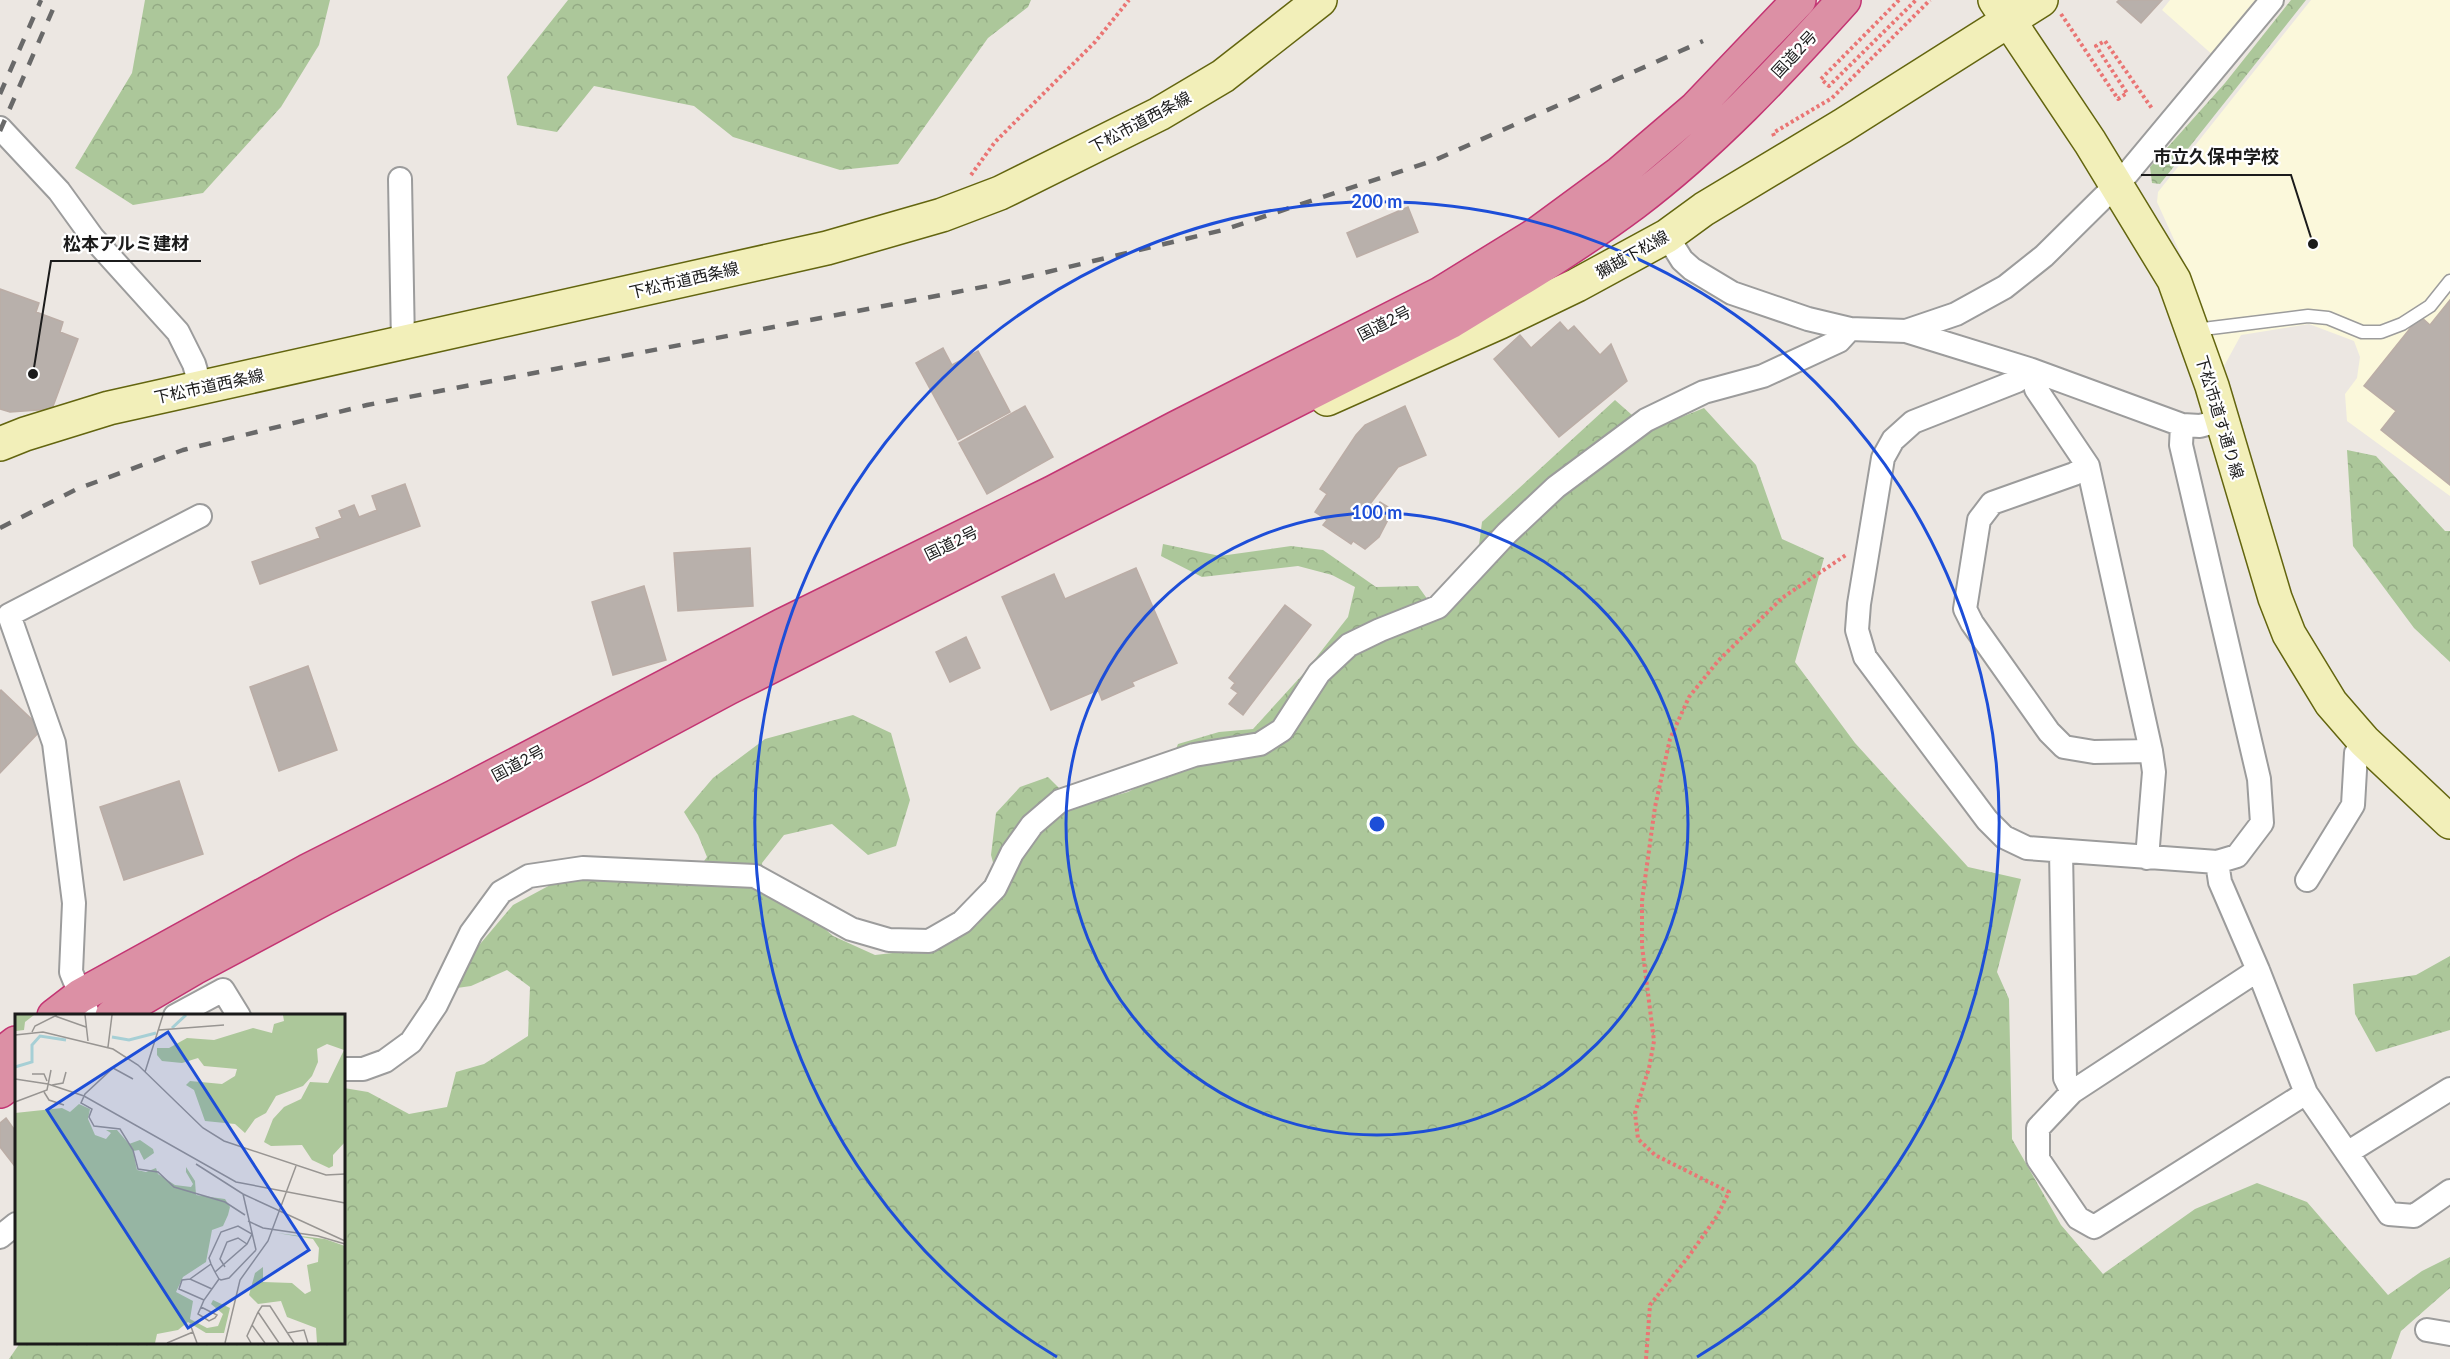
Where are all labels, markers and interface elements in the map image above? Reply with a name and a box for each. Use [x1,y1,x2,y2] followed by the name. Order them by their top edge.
[1767,26,1820,81] street label: 国道2号
[1086,87,1194,156] street label: 下松市道西条線
[2141,139,2291,175] callout: 市立久保中学校
[2153,145,2279,167] text: 市立久保中学校
[1352,190,1402,212] text: 200 m
[51,225,201,261] callout: 松本アルミ建材
[1592,226,1671,281] street label: 獺越下松線
[63,232,189,254] text: 松本アルミ建材
[627,258,741,301] street label: 下松市道西条線
[1354,301,1414,344] street label: 国道2号
[2193,353,2248,481] street label: 下松市道す通り線
[152,365,266,406] street label: 下松市道西条線
[1352,501,1402,523] text: 100 m
[921,521,981,564] street label: 国道2号
[488,741,548,784] street label: 国道2号
[1367,814,1387,834] centre of rings
[15,1014,345,1344] inset map

